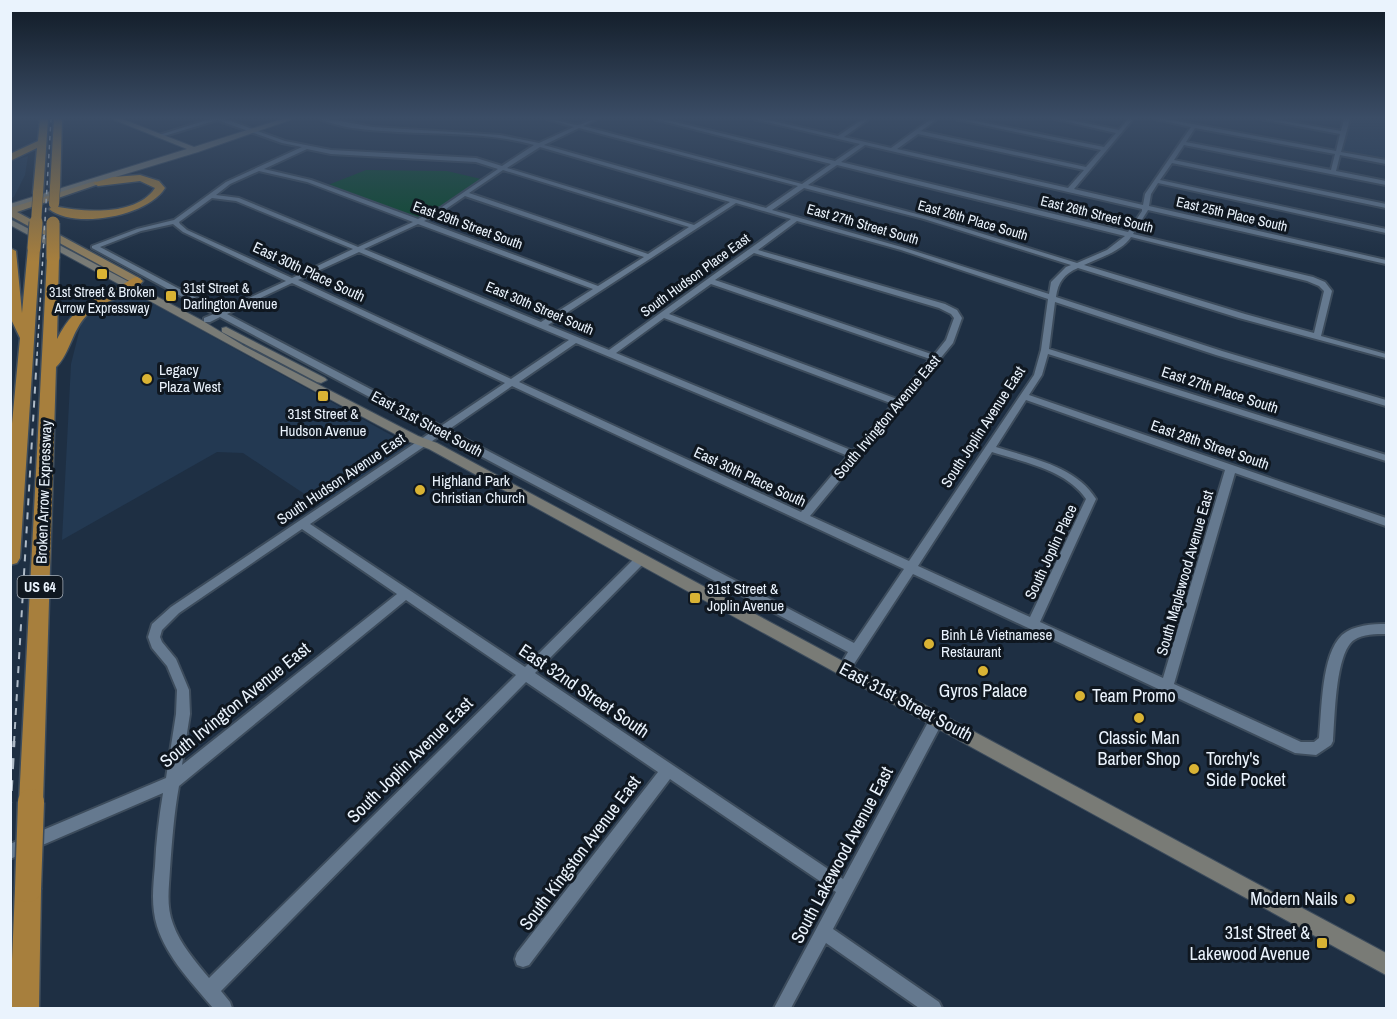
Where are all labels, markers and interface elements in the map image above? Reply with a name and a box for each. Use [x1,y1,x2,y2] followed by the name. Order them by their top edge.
[1039,191,1155,237] street label: East 26th Street South
[1175,192,1289,236] street label: East 25th Place South
[916,196,1030,244] street label: East 26th Place South
[411,197,525,253] street label: East 29th Street South
[805,199,921,249] street label: East 27th Street South
[637,229,753,321] street label: South Hudson Place East
[250,236,369,307] street label: East 30th Place South
[95,267,109,281] marker: 31st Street & Broken Arrow Expressway
[483,277,597,339] street label: East 30th Street South
[183,279,277,313] place label: 31st Street & Darlington Avenue
[49,283,155,317] place label: 31st Street & Broken Arrow Expressway
[164,289,178,303] marker: 31st Street & Darlington Avenue
[829,350,945,483] street label: South Irvington Avenue East
[159,359,222,397] place label: Legacy Plaza West
[1159,361,1281,418] street label: East 27th Place South
[935,362,1030,491] street label: South Joplin Avenue East
[140,372,154,386] marker: Legacy Plaza West
[368,385,487,462] street label: East 31st Street South
[316,389,330,403] marker: 31st Street & Hudson Avenue
[280,403,366,441] place label: 31st Street & Hudson Avenue
[1148,414,1272,475] street label: East 28th Street South
[31,419,57,564] street label: Broken Arrow Expressway
[273,428,409,529] street label: South Hudson Avenue East
[691,441,810,512] street label: East 30th Place South
[432,470,525,508] place label: Highland Park Christian Church
[413,483,427,497] marker: Highland Park Christian Church
[1151,487,1218,658] street label: South Maplewood Avenue East
[1019,501,1082,603] street label: South Joplin Place
[18,576,63,598] road number: US 64
[707,578,784,616] place label: 31st Street & Joplin Avenue
[688,591,702,605] marker: 31st Street & Joplin Avenue
[941,624,1052,662] place label: Binh Lê Vietnamese Restaurant
[154,636,315,773] street label: South Irvington Avenue East
[922,637,936,651] marker: Binh Lê Vietnamese Restaurant
[514,638,655,744] street label: East 32nd Street South
[835,656,977,747] street label: East 31st Street South
[976,664,990,678] marker: Gyros Palace
[939,678,1027,703] place label: Gyros Palace
[1092,683,1176,708] place label: Team Promo
[1073,689,1087,703] marker: Team Promo
[341,691,478,828] street label: South Joplin Avenue East
[1132,711,1146,725] marker: Classic Man Barber Shop
[1098,725,1180,771] place label: Classic Man Barber Shop
[1206,746,1286,792] place label: Torchy's Side Pocket
[784,762,899,947] street label: South Lakewood Avenue East
[1187,762,1201,776] marker: Torchy's Side Pocket
[513,770,646,935] street label: South Kingston Avenue East
[1250,886,1338,911] place label: Modern Nails
[1343,892,1357,906] marker: Modern Nails
[1190,920,1310,966] place label: 31st Street & Lakewood Avenue
[1315,936,1329,950] marker: 31st Street & Lakewood Avenue

